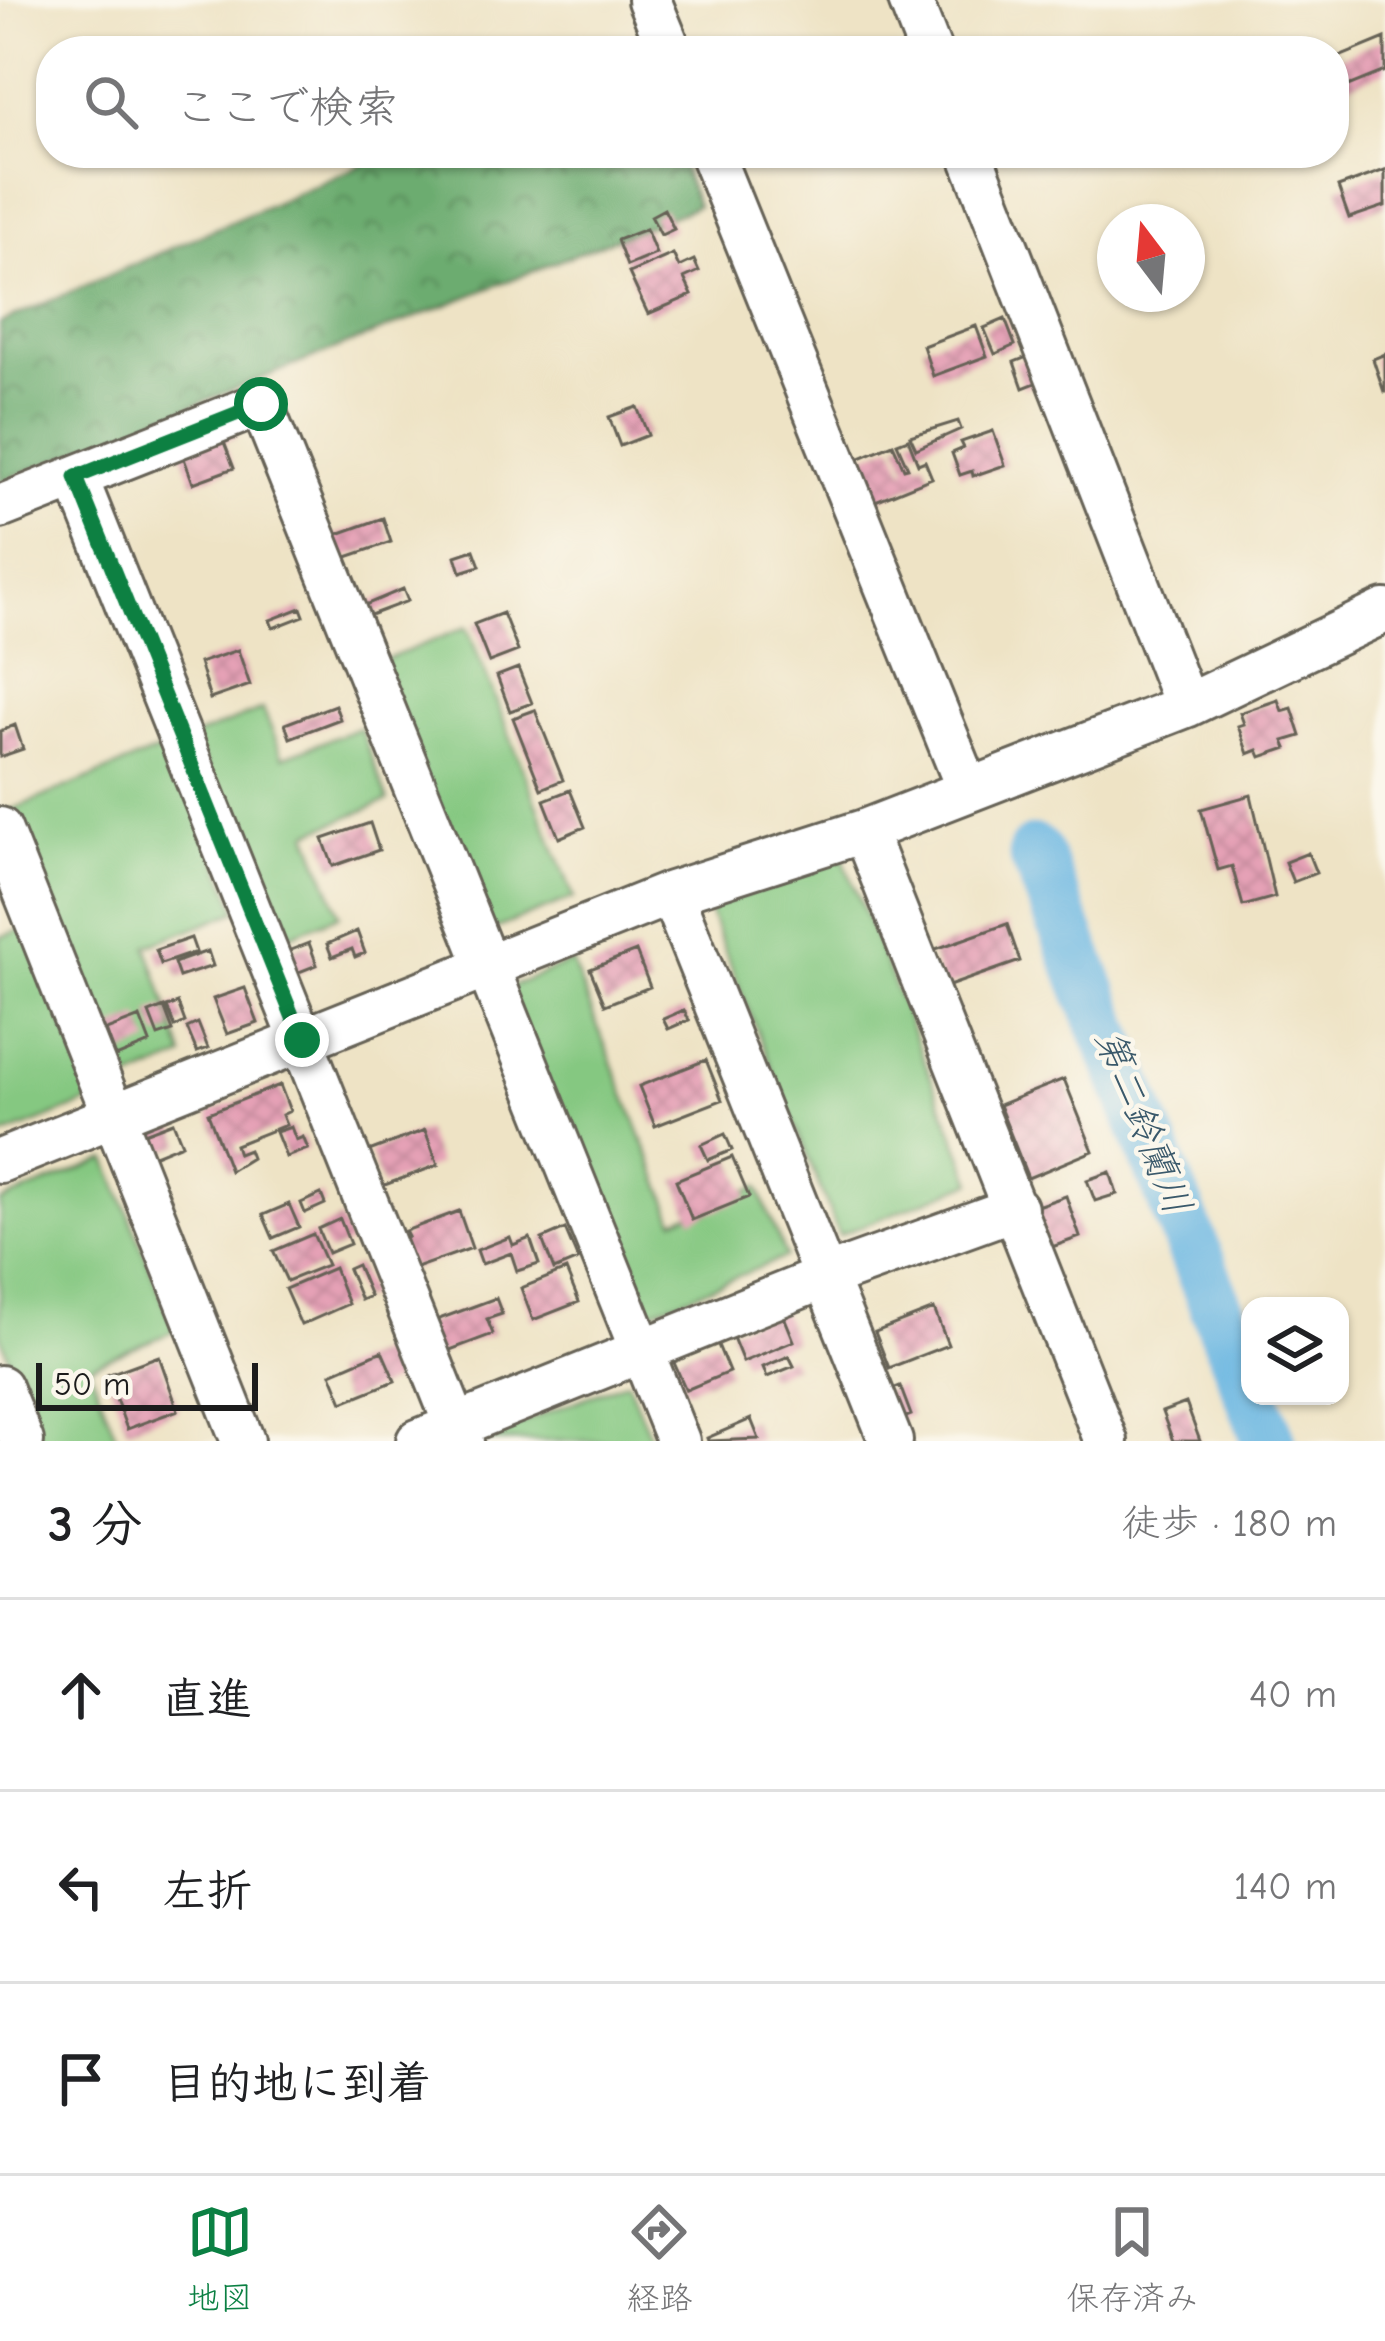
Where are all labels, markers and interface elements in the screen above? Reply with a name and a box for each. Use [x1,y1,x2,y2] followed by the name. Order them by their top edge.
[36,36,1349,168] search box
[78,69,144,135] icon: search
[174,81,399,133] text: ここで検索
[1097,204,1205,312] north arrow
[234,377,288,431] route start
[275,1013,329,1067] route end
[1086,1023,1200,1221] water label: 第二鈴蘭川
[1241,1297,1349,1405] map controls
[1241,1297,1349,1405] button: layers
[36,1357,258,1410] scale bar
[54,1365,130,1403] text: 50 m
[48,1495,142,1554] text: 3 分
[1122,1501,1337,1546] text: 徒歩 · 180 m
[48,1662,114,1728] icon: ahead
[1249,1672,1337,1717] text: 40 m
[162,1673,252,1725] text: 直進
[48,1854,114,1920] icon: left
[1234,1864,1337,1909] text: 140 m
[162,1865,252,1917] text: 左折
[48,2046,114,2112] icon: arrive
[162,2057,432,2109] text: 目的地に到着
[187,2199,253,2319] tab: 地図
[626,2199,692,2319] tab: 経路
[1066,2199,1198,2319] tab: 保存済み

